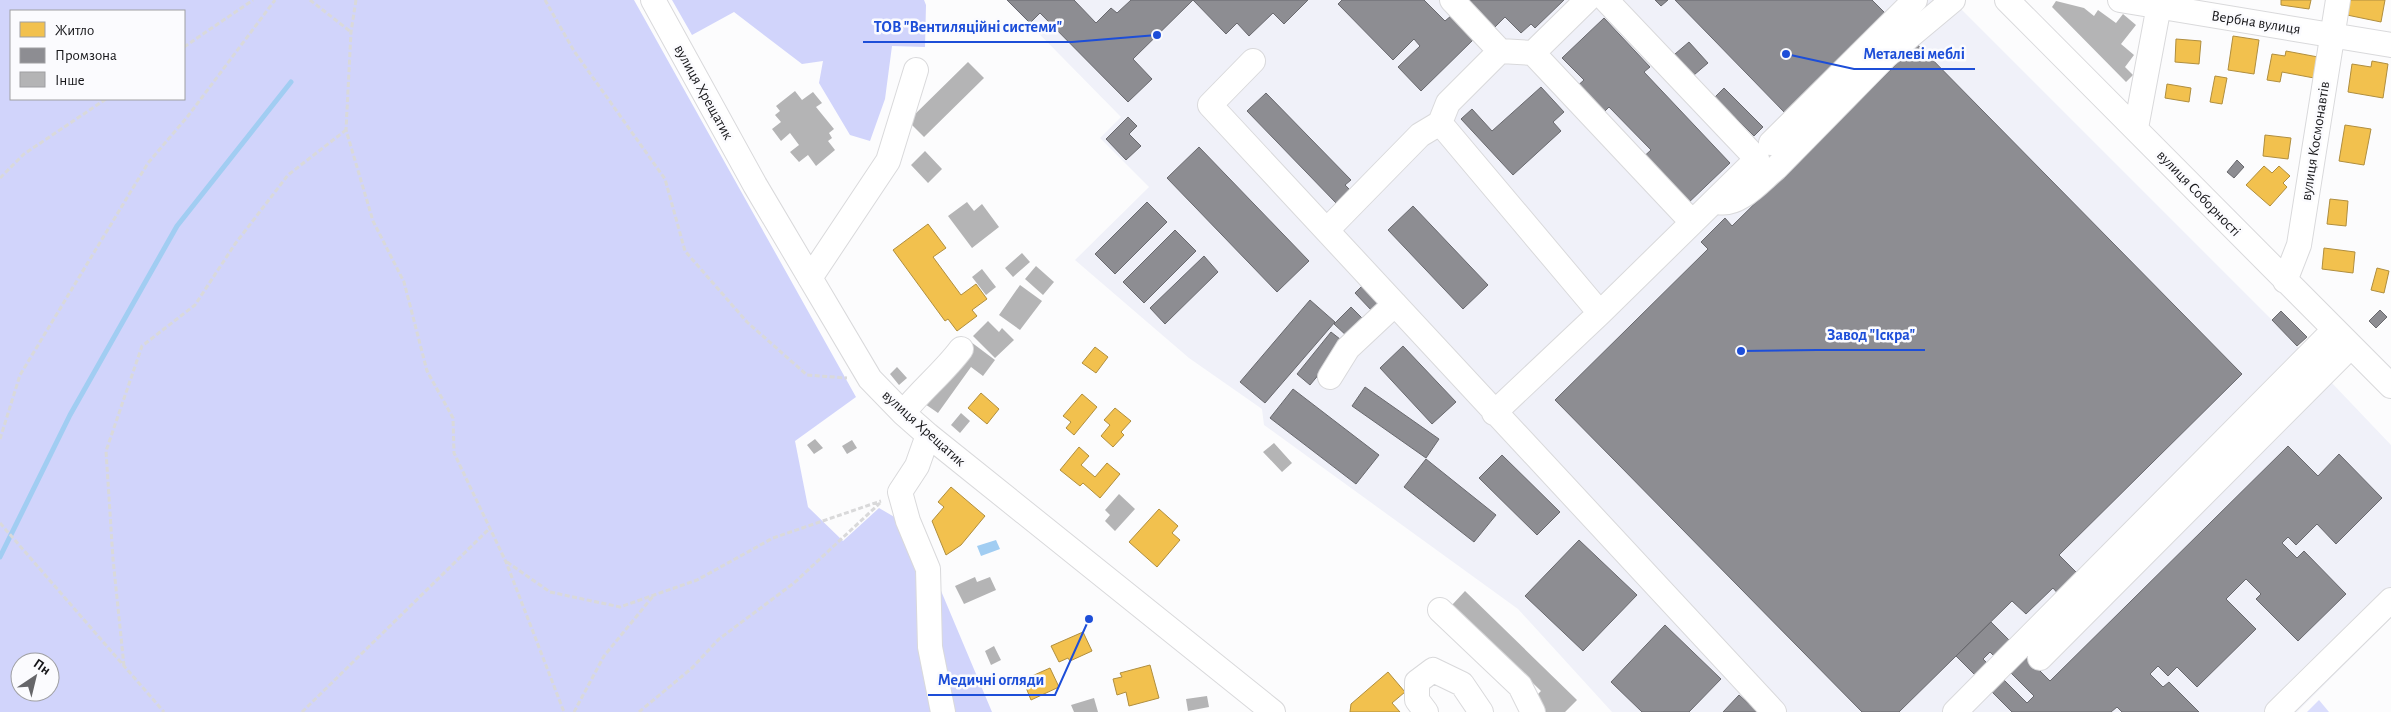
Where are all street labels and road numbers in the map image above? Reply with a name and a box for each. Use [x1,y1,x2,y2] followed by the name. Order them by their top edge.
[2210,8,2302,37] street label: Вербна вулиця
[671,42,736,142] street label: вулиця Хрещатик
[2299,80,2332,202] street label: вулиця Космонавтів
[2154,147,2243,239] street label: вулиця Соборності
[879,387,968,470] street label: вулиця Хрещатик

